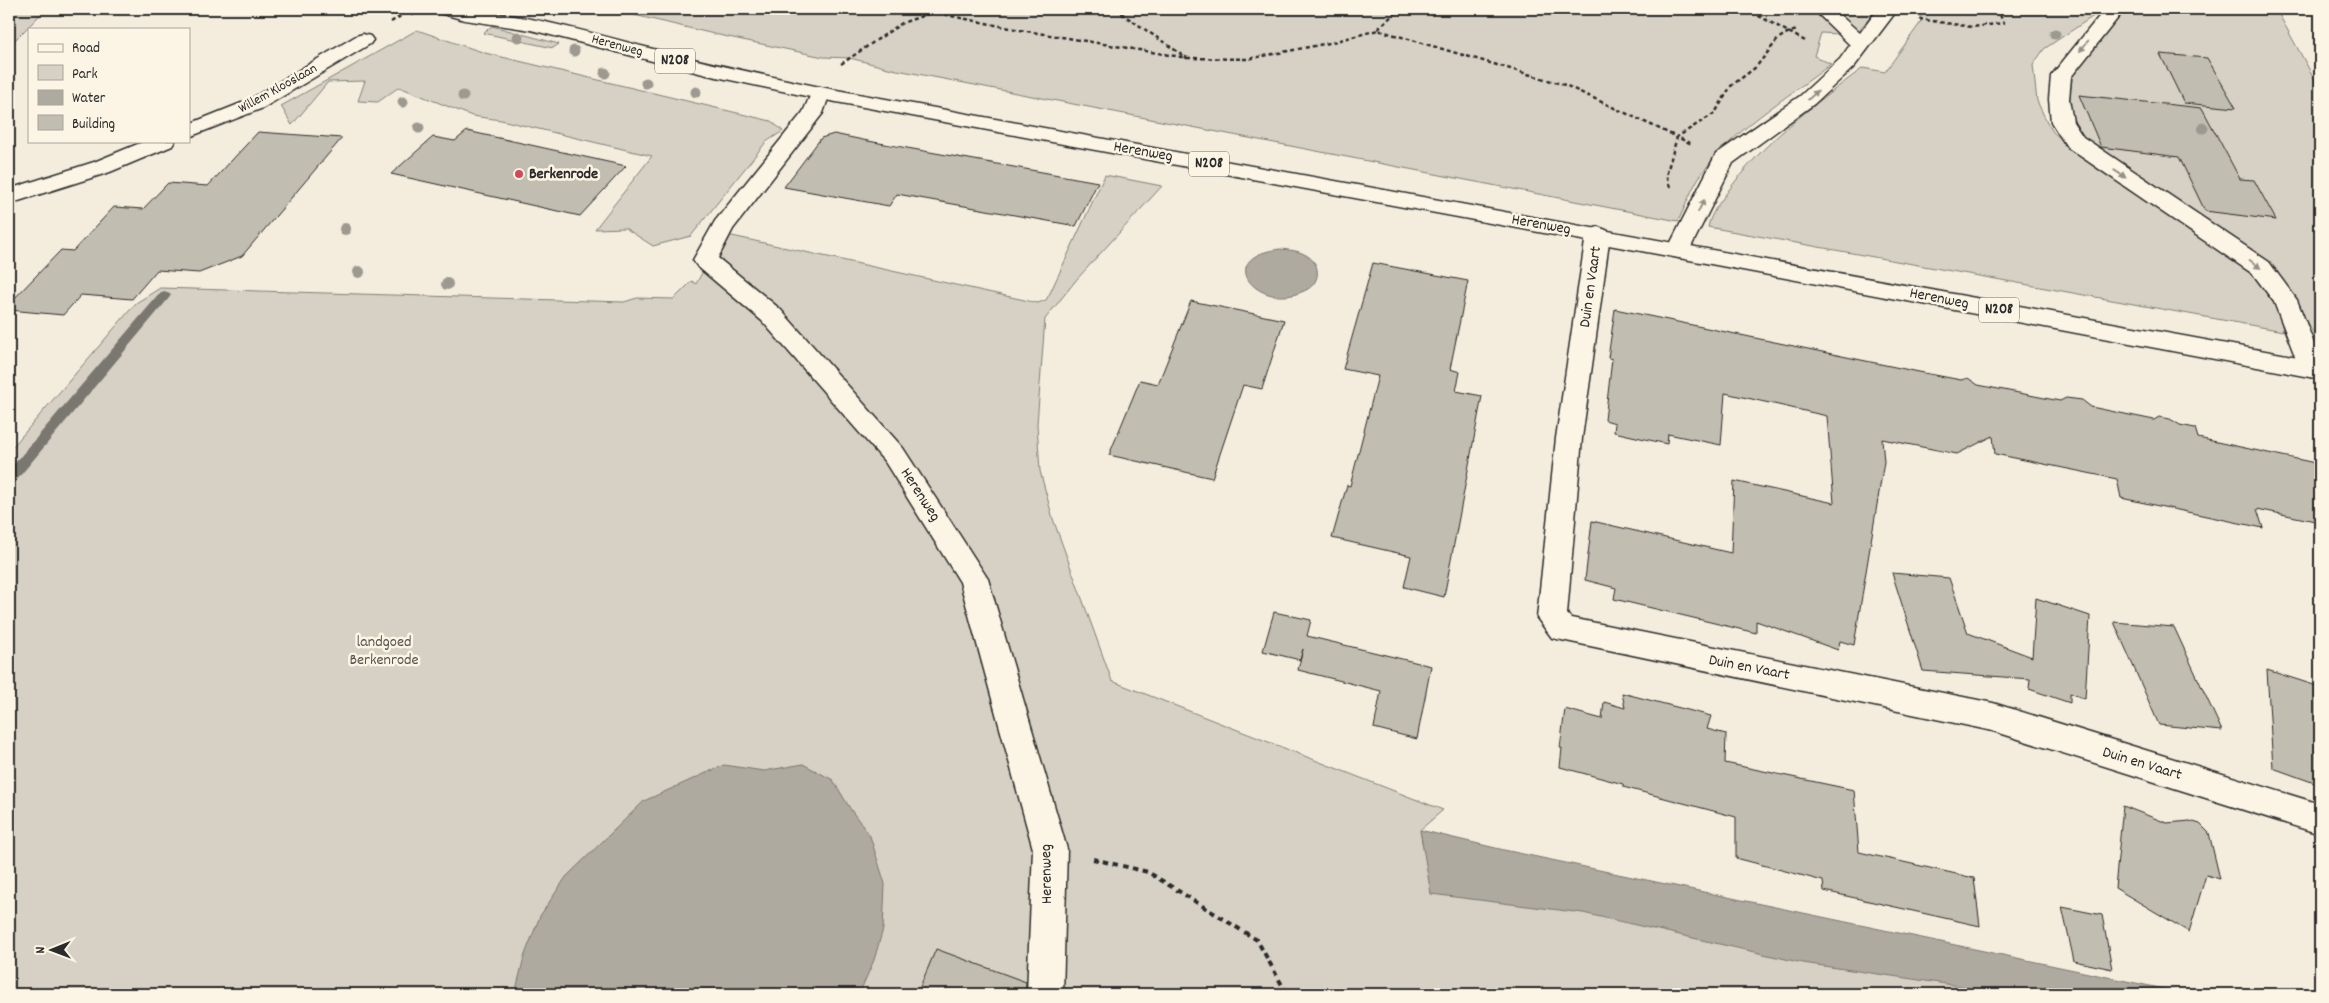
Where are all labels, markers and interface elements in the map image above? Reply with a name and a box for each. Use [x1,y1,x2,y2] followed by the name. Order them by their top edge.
[28,28,190,142] legend
[589,30,645,62] street label: Herenweg
[72,38,100,60] text: Road
[2079,40,2090,53] one-way arrow
[655,48,695,74] road number: N208
[235,59,321,119] street label: Willem Klooslaan
[72,64,98,86] text: Park
[72,88,106,110] text: Water
[1807,89,1819,101] one-way arrow
[72,114,115,136] text: Building
[1111,135,1175,169] street label: Herenweg
[1189,152,1229,176] road number: N208
[529,163,598,186] place label: Berkenrode
[513,168,525,180] marker: Berkenrode
[2113,169,2126,179] one-way arrow
[1697,199,1705,213] one-way arrow
[1509,208,1573,242] street label: Herenweg
[1574,245,1608,329] street label: Duin en Vaart
[2248,259,2262,269] one-way arrow
[1907,282,1971,316] street label: Herenweg
[1979,298,2019,322] road number: N208
[894,464,946,526] street label: Herenweg
[349,631,419,672] park label: landgoed Berkenrode
[1707,649,1791,687] street label: Duin en Vaart
[2100,741,2185,787] street label: Duin en Vaart
[1035,844,1059,904] street label: Herenweg
[28,926,78,976] north arrow
[31,946,51,954] text: N

